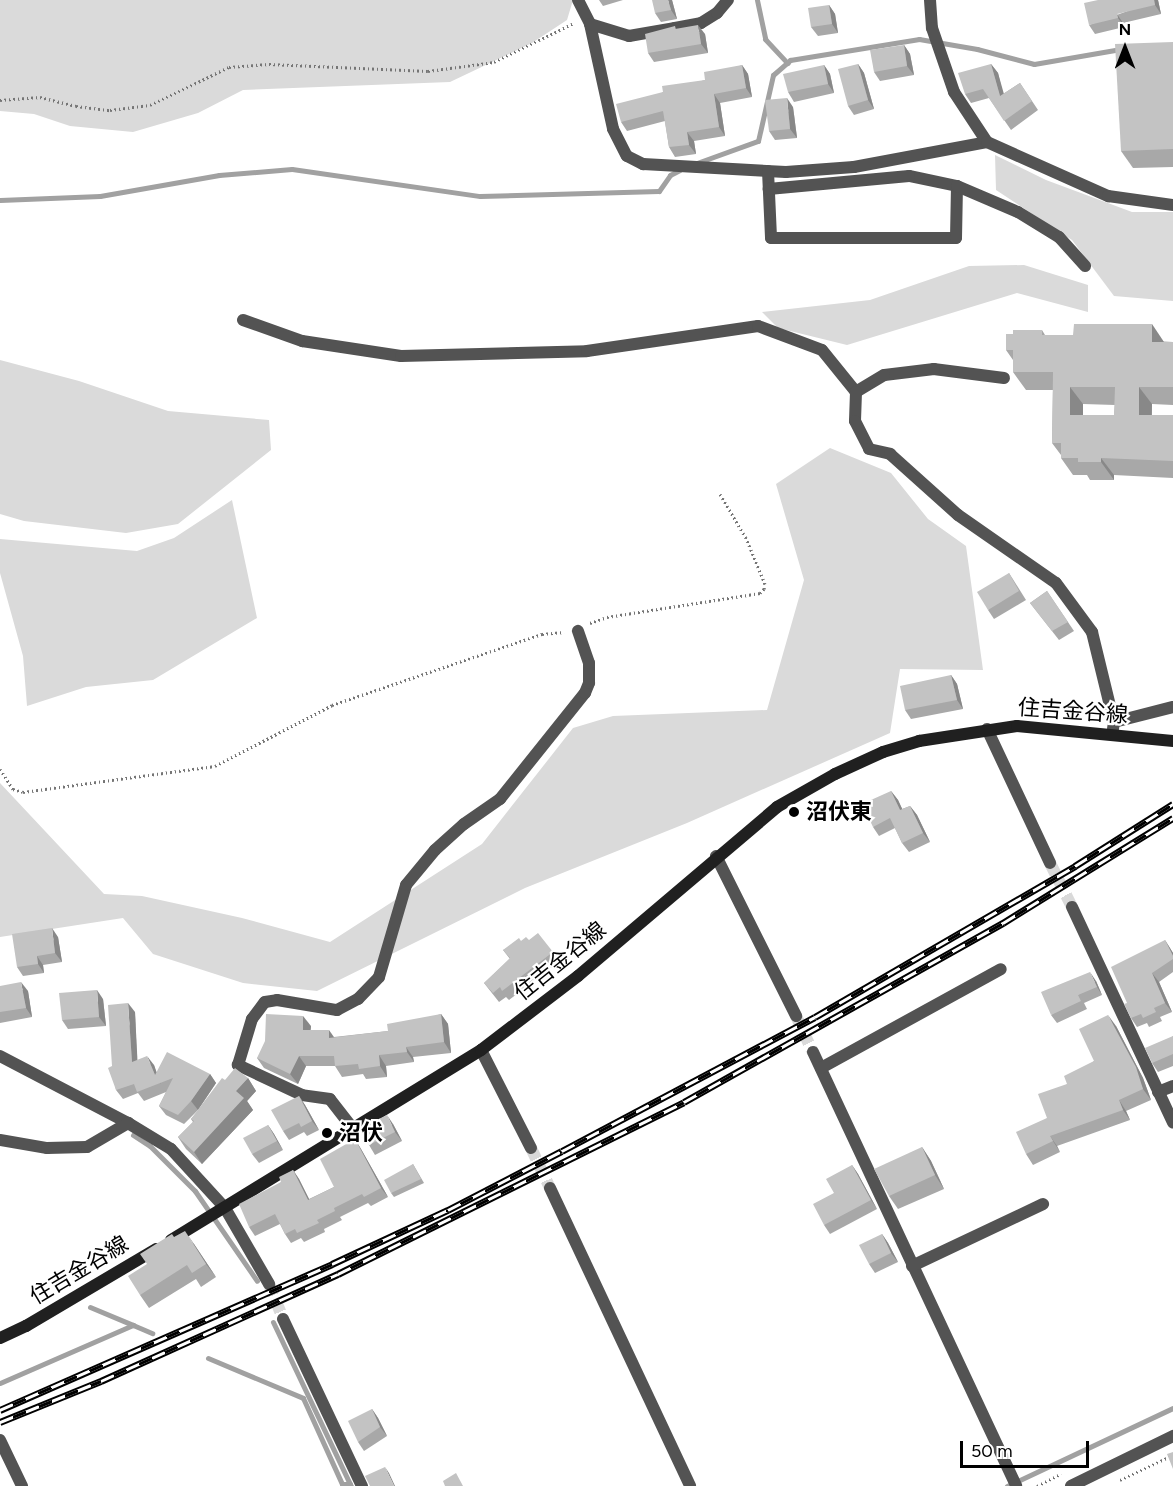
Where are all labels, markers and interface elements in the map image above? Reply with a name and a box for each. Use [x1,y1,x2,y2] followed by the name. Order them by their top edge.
[1095,18,1155,78] north arrow
[1119,20,1131,39] text: N
[1017,694,1129,728] street label: 住吉金谷線
[806,799,872,825] place label: 沼伏東
[787,805,801,819] marker: 沼伏東
[509,916,611,1006] street label: 住吉金谷線
[339,1120,383,1146] place label: 沼伏
[320,1126,334,1140] marker: 沼伏
[25,1230,133,1310] street label: 住吉金谷線
[963,1429,1092,1467] scale bar
[971,1440,1013,1462] text: 50 m

